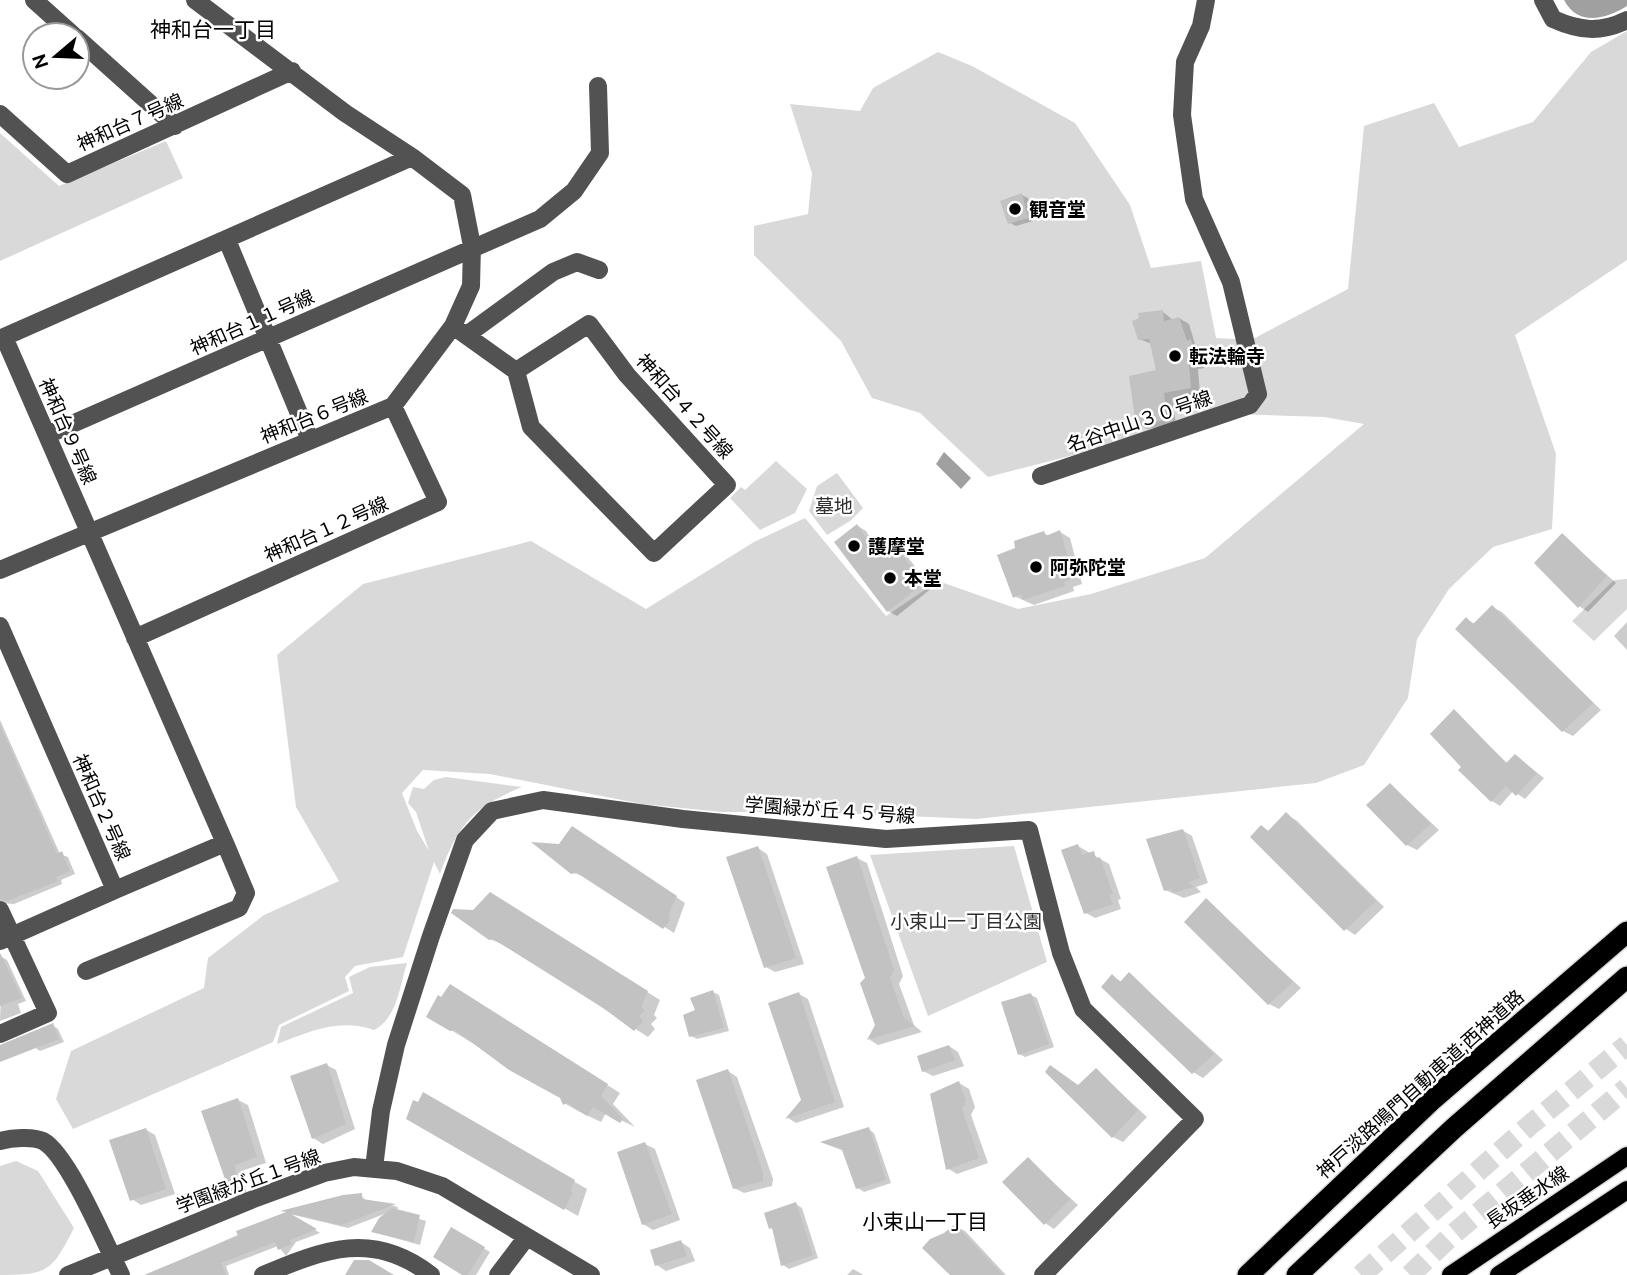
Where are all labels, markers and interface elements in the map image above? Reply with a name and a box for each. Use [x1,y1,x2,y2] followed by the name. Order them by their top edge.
[150,17,276,41] district label: 神和台一丁目
[21,21,91,91] north arrow
[27,51,53,72] text: N
[73,89,187,155] street label: 神和台７号線
[1029,198,1086,220] place label: 観音堂
[1007,201,1023,217] marker: 観音堂
[187,285,317,359] street label: 神和台１１号線
[1189,345,1265,367] place label: 転法輪寺
[1167,348,1183,364] marker: 転法輪寺
[632,349,738,463] street label: 神和台４２号線
[35,374,101,488] street label: 神和台９号線
[257,384,371,448] street label: 神和台６号線
[1064,386,1214,456] street label: 名谷中山３０号線
[261,492,391,566] street label: 神和台１２号線
[815,495,853,517] park label: 墓地
[868,535,925,557] place label: 護摩堂
[846,538,862,554] marker: 護摩堂
[1050,556,1126,578] place label: 阿弥陀堂
[1028,559,1044,575] marker: 阿弥陀堂
[904,567,942,589] place label: 本堂
[882,570,898,586] marker: 本堂
[69,750,135,864] street label: 神和台２号線
[744,793,916,827] street label: 学園緑が丘４５号線
[890,910,1042,932] park label: 小束山一丁目公園
[1312,985,1528,1183] street label: 神戸淡路鳴門自動車道;西神道路
[173,1145,323,1217] street label: 学園緑が丘１号線
[1481,1161,1573,1233] street label: 長坂垂水線
[862,1209,988,1233] district label: 小束山一丁目

